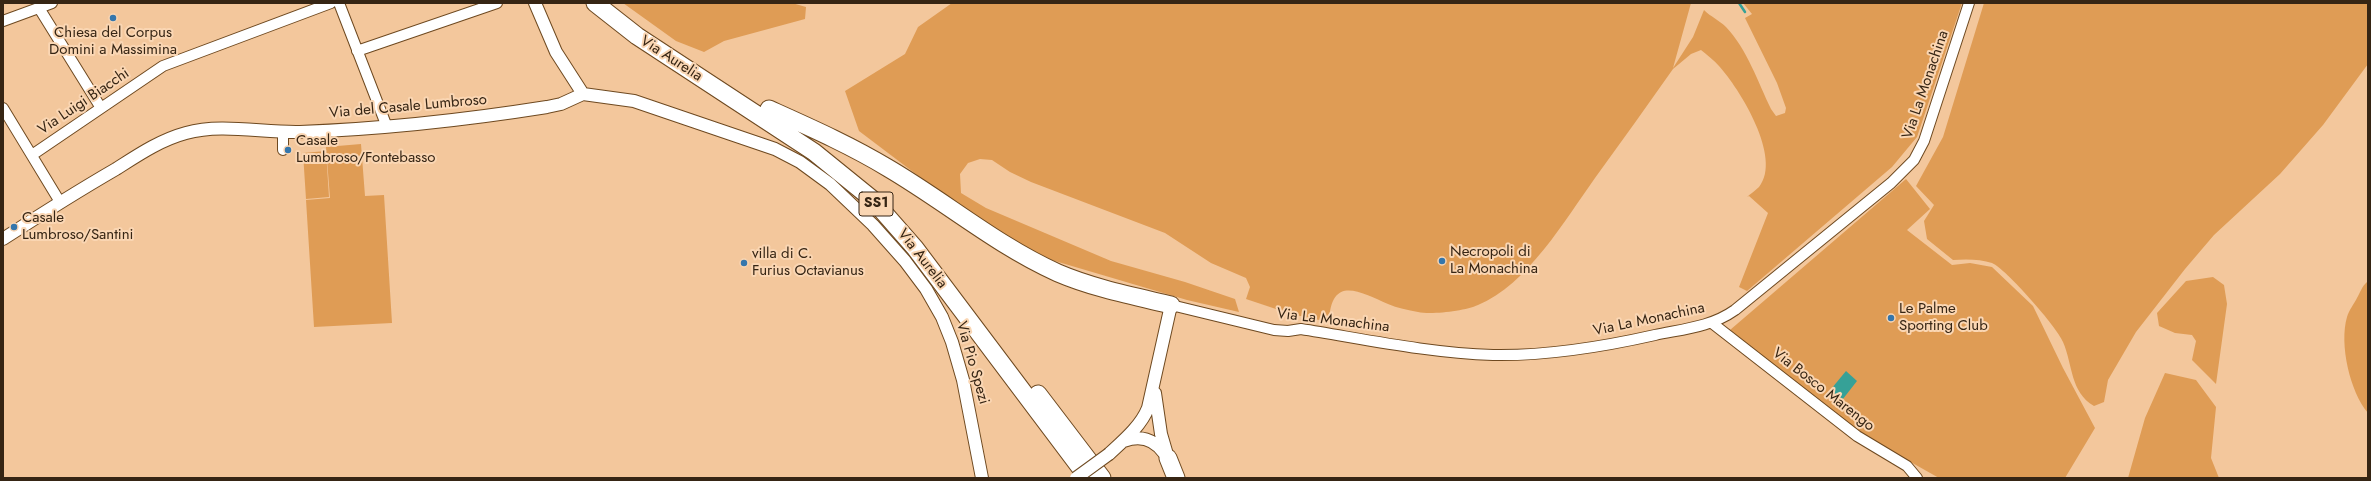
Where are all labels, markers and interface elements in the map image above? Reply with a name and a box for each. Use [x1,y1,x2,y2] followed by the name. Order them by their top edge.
[108,13,118,23] marker: Chiesa del Corpus Domini a Massimina
[49,24,177,59] place label: Chiesa del Corpus Domini a Massimina
[1899,28,1953,142] street label: Via La Monachina
[637,32,705,86] street label: Via Aurelia
[35,65,133,139] street label: Via Luigi Biacchi
[328,91,488,123] street label: Via del Casale Lumbroso
[296,132,435,167] place label: Casale Lumbroso/Fontebasso
[283,145,293,155] marker: Casale Lumbroso/Fontebasso
[859,192,893,216] road number: SS1
[22,209,133,244] place label: Casale Lumbroso/Santini
[9,222,19,232] marker: Casale Lumbroso/Santini
[893,226,951,292] street label: Via Aurelia
[1450,243,1538,278] place label: Necropoli di La Monachina
[752,245,864,280] place label: villa di C. Furius Octavianus
[1437,256,1447,266] marker: Necropoli di La Monachina
[739,258,749,268] marker: villa di C. Furius Octavianus
[1592,299,1706,341] street label: Via La Monachina
[1899,300,1988,335] place label: Le Palme Sporting Club
[1276,305,1390,337] street label: Via La Monachina
[1886,313,1896,323] marker: Le Palme Sporting Club
[952,319,992,407] street label: Via Pio Spezi
[1768,345,1878,435] street label: Via Bosco Marengo

